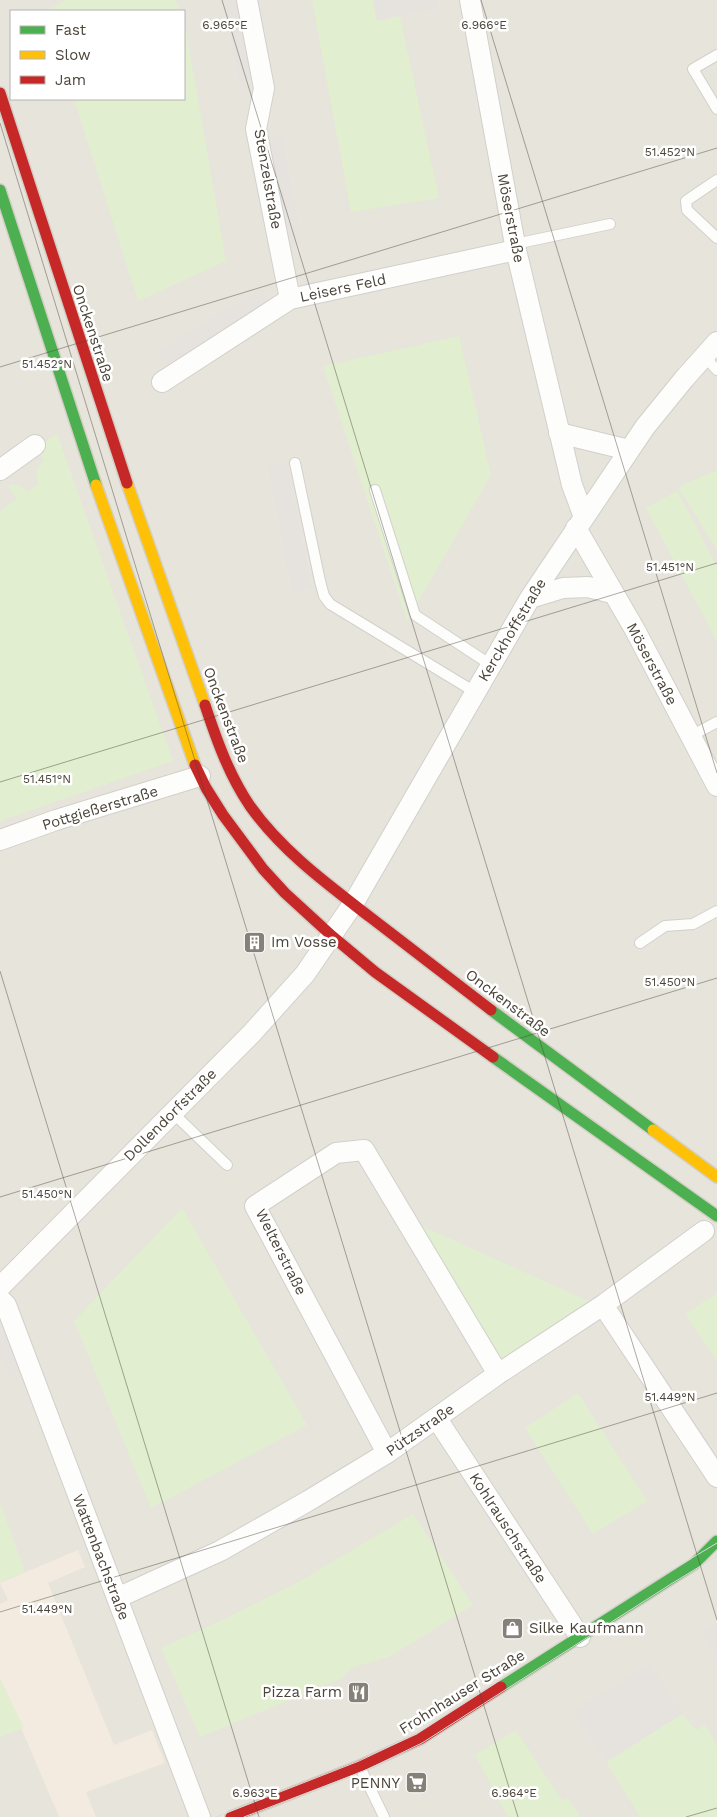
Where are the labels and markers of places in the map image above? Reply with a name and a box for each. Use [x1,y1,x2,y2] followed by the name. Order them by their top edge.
[243,930,267,954] building icon: Im Vosse
[271,933,337,951] place label: Im Vosse
[501,1616,525,1640] shop icon: Silke Kaufmann
[529,1619,644,1637] place label: Silke Kaufmann
[346,1680,370,1704] restaurant icon: Pizza Farm
[262,1683,342,1701] place label: Pizza Farm
[404,1771,428,1795] supermarket icon: PENNY
[351,1774,400,1792] place label: PENNY

